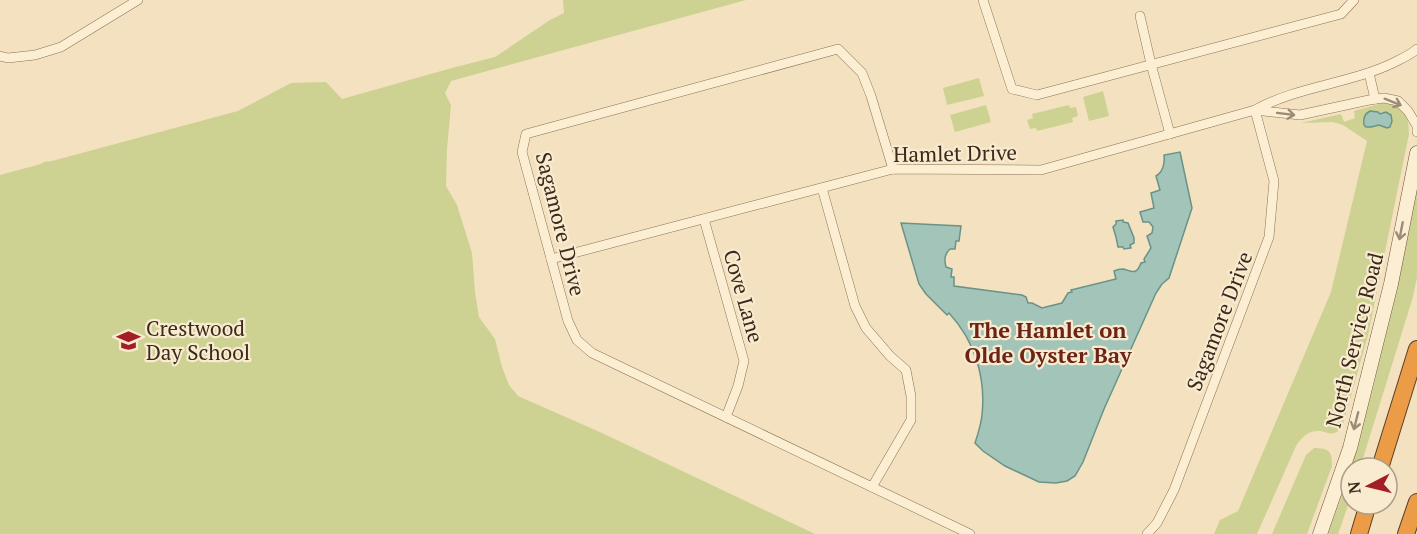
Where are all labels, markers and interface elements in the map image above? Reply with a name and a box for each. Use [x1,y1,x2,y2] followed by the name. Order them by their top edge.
[1384,97,1402,108] one-way arrow
[1276,108,1295,119] one-way arrow
[893,138,1017,168] street label: Hamlet Drive
[530,149,592,299] street label: Sagamore Drive
[1395,221,1406,240] one-way arrow
[717,246,771,346] street label: Cove Lane
[1180,247,1258,395] street label: Sagamore Drive
[1319,249,1389,430] street label: North Service Road
[146,314,250,366] place label: Crestwood Day School
[964,315,1132,369] district label: The Hamlet on Olde Oyster Bay
[115,327,141,353] school or university icon: Crestwood Day School
[1350,411,1362,430] one-way arrow
[1339,456,1399,516] north arrow
[1342,480,1366,495] text: N

